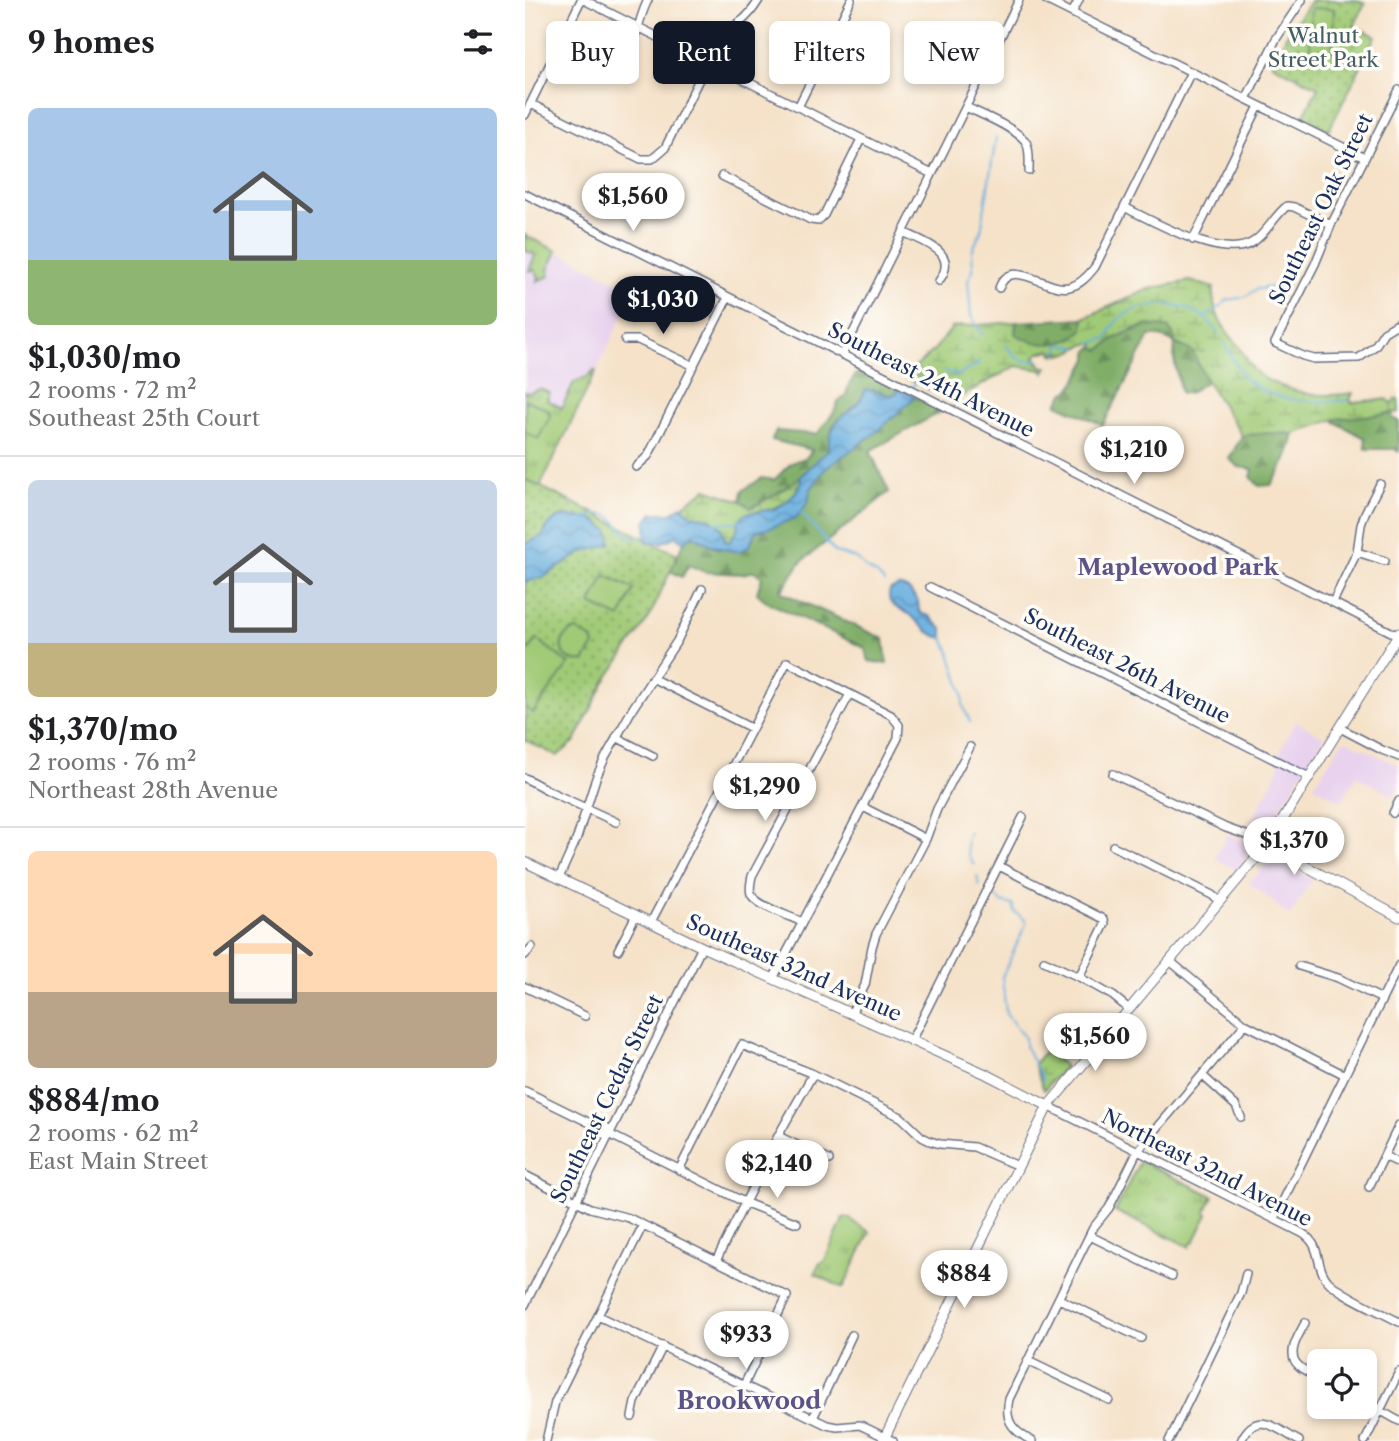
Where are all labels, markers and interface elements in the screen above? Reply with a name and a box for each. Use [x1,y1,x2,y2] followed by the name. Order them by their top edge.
[546,21,639,84] chip: Buy
[653,21,755,84] chip: Rent
[769,21,890,84] chip: Filters
[904,21,1004,84] chip: New
[459,23,497,61] icon: filters
[1268,23,1379,72] park label: Walnut Street Park
[28,24,155,61] text: 9 homes
[1263,109,1378,308] street label: Southeast Oak Street
[200,153,326,279] icon: home
[576,174,690,233] pin: $1,560
[598,182,668,210] text: $1,560
[606,276,720,336] pin: $1,030
[627,285,699,313] text: $1,030
[824,317,1038,442] street label: Southeast 24th Avenue
[28,339,181,376] text: $1,030/mo
[28,376,197,404] text: 2 rooms · 72 m²
[28,404,260,432] text: Southeast 25th Court
[1077,426,1191,486] pin: $1,210
[1100,435,1168,463] text: $1,210
[200,525,326,651] icon: home
[1077,553,1280,581] district label: Maplewood Park
[1020,603,1235,728] street label: Southeast 26th Avenue
[28,711,178,748] text: $1,370/mo
[28,748,196,776] text: 2 rooms · 76 m²
[708,764,822,823] pin: $1,290
[729,772,801,800] text: $1,290
[28,776,278,804] text: Northeast 28th Avenue
[1237,818,1351,877] pin: $1,370
[1259,826,1329,854] text: $1,370
[200,896,326,1022] icon: home
[683,909,906,1026] street label: Southeast 32nd Avenue
[545,990,668,1207] street label: Southeast Cedar Street
[1038,1014,1152,1073] pin: $1,560
[1060,1022,1130,1050] text: $1,560
[28,1082,160,1119] text: $884/mo
[1098,1104,1317,1232] street label: Northeast 32nd Avenue
[28,1119,199,1147] text: 2 rooms · 62 m²
[720,1140,834,1200] pin: $2,140
[28,1147,208,1175] text: East Main Street
[741,1149,813,1177] text: $2,140
[923,1250,1005,1310] pin: $884
[937,1259,991,1287] text: $884
[705,1312,787,1371] pin: $933
[720,1320,772,1348] text: $933
[1307,1349,1377,1419] map controls
[1307,1349,1377,1419] button: locate
[677,1386,821,1415] district label: Brookwood

